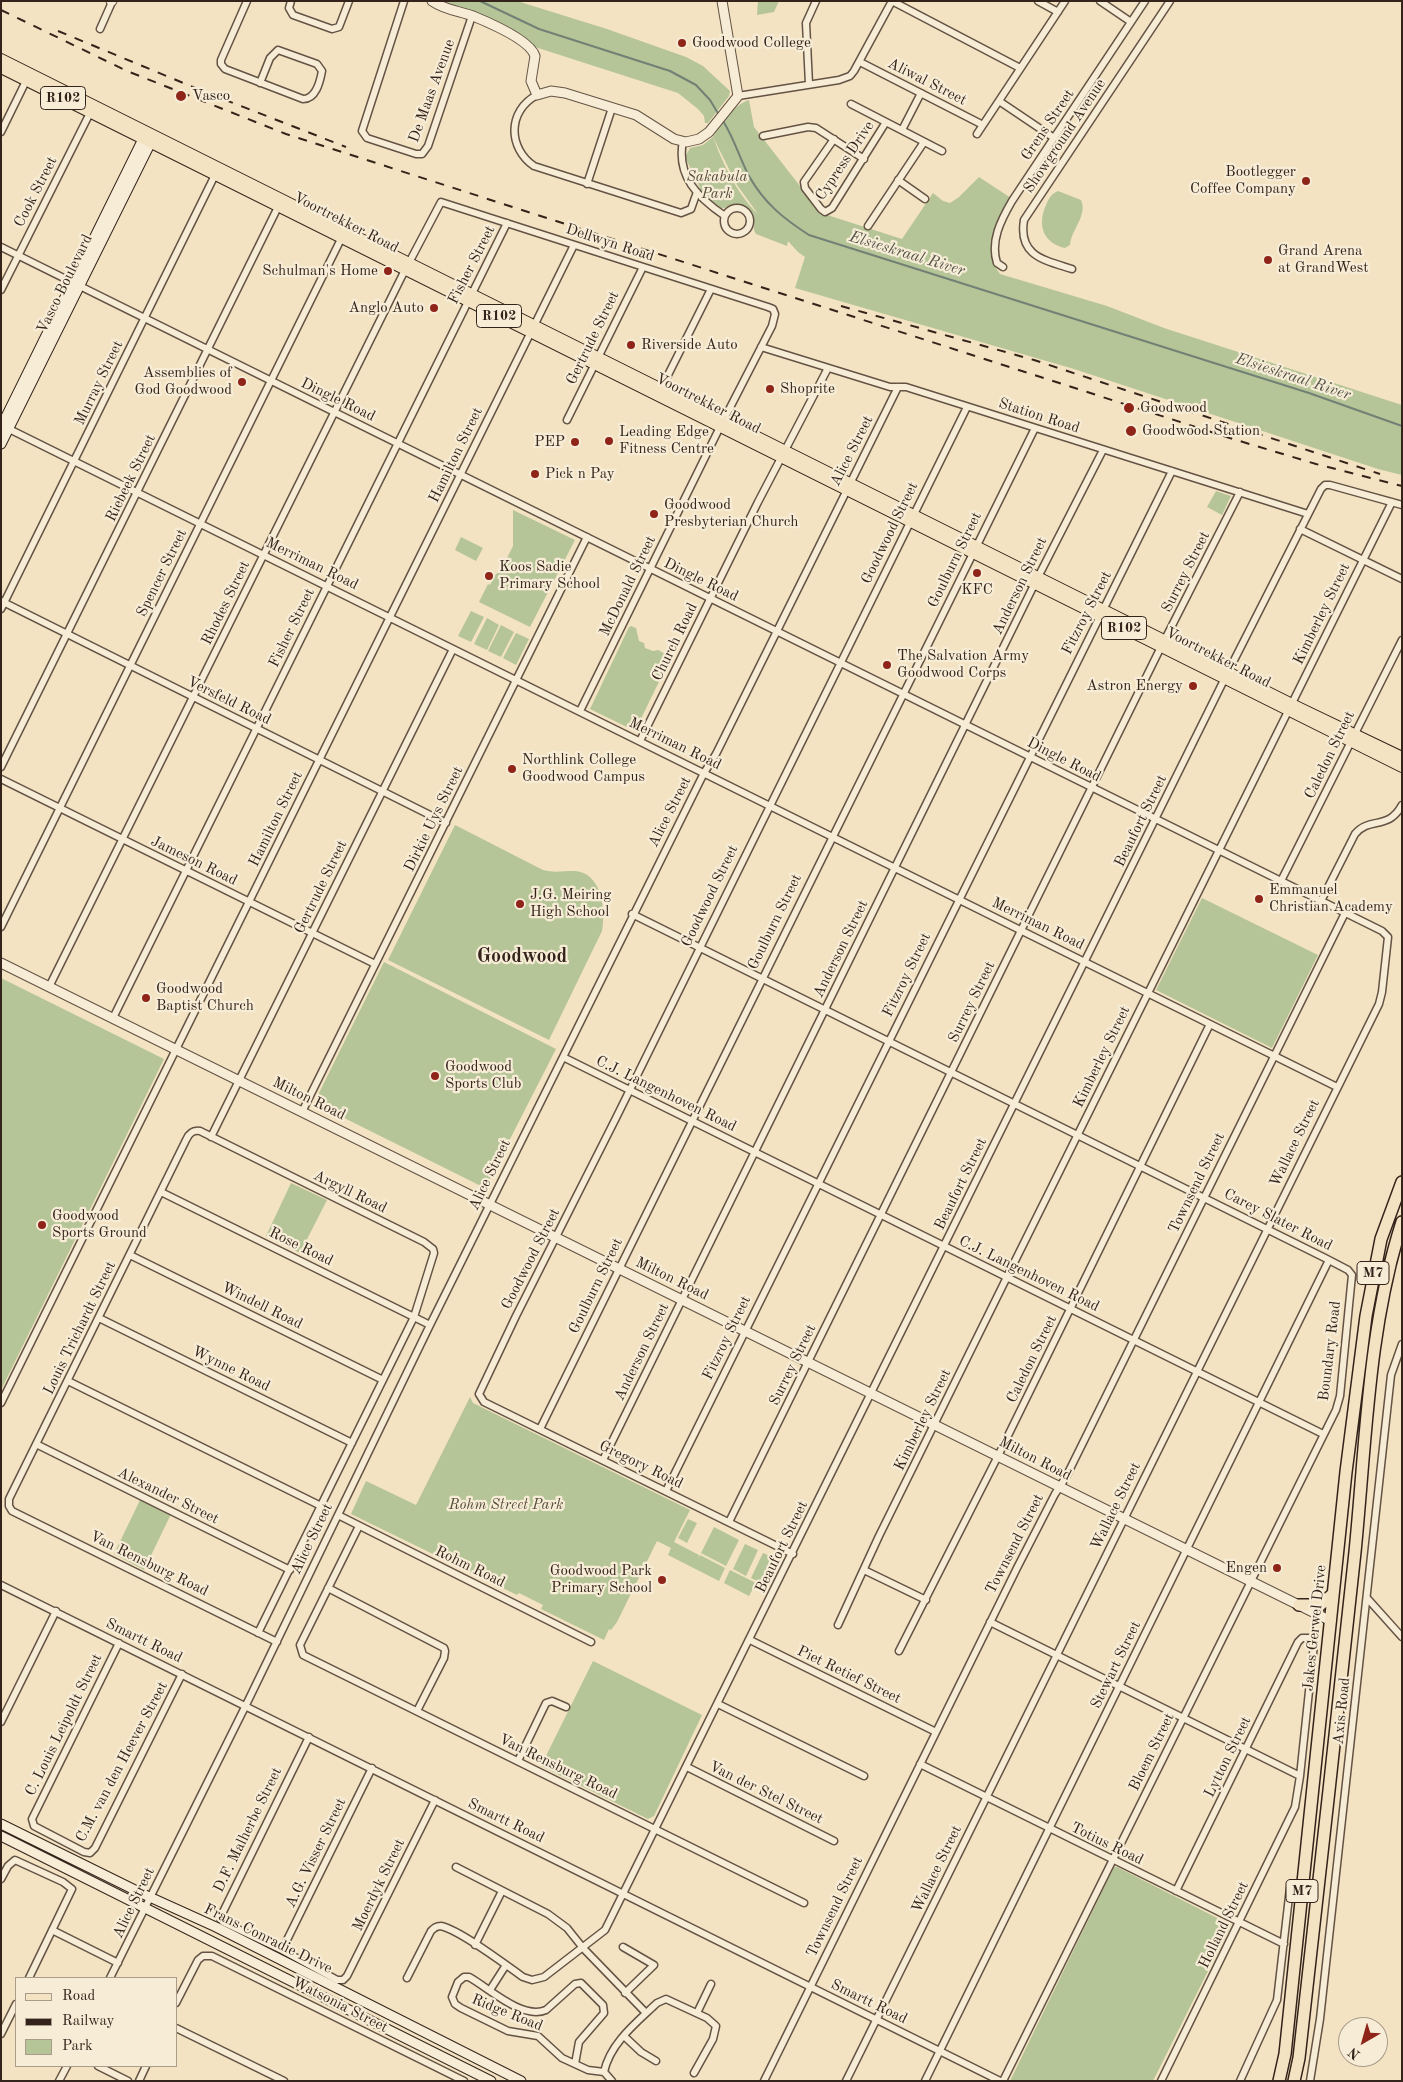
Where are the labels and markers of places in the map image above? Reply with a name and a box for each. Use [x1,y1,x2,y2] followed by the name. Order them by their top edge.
[692,34,811,52] place label: Goodwood College
[676,37,688,49] marker: Goodwood College
[192,87,230,105] place label: Vasco
[174,89,188,103] marker: Vasco
[1190,163,1296,198] place label: Bootlegger Coffee Company
[1300,175,1312,187] marker: Bootlegger Coffee Company
[1278,242,1368,277] place label: Grand Arena at GrandWest
[1262,254,1274,266] marker: Grand Arena at GrandWest
[262,262,378,280] place label: Schulman's Home
[382,265,394,277] marker: Schulman's Home
[348,299,424,317] place label: Anglo Auto
[428,302,440,314] marker: Anglo Auto
[641,336,738,354] place label: Riverside Auto
[625,339,637,351] marker: Riverside Auto
[135,364,232,399] place label: Assemblies of God Goodwood
[236,376,248,388] marker: Assemblies of God Goodwood
[780,380,835,398] place label: Shoprite
[764,383,776,395] marker: Shoprite
[1140,399,1207,417] place label: Goodwood
[1122,401,1136,415] marker: Goodwood
[1142,422,1260,440] place label: Goodwood Station
[619,423,714,458] place label: Leading Edge Fitness Centre
[1124,424,1138,438] marker: Goodwood Station
[534,433,565,451] place label: PEP
[603,435,615,447] marker: Leading Edge Fitness Centre
[569,436,581,448] marker: PEP
[545,465,615,483] place label: Pick n Pay
[529,468,541,480] marker: Pick n Pay
[664,496,799,531] place label: Goodwood Presbyterian Church
[648,508,660,520] marker: Goodwood Presbyterian Church
[499,558,600,593] place label: Koos Sadie Primary School
[971,567,983,579] marker: KFC
[483,570,495,582] marker: Koos Sadie Primary School
[961,581,993,599] place label: KFC
[897,647,1029,682] place label: The Salvation Army Goodwood Corps
[881,659,893,671] marker: The Salvation Army Goodwood Corps
[1086,677,1183,695] place label: Astron Energy
[1187,680,1199,692] marker: Astron Energy
[522,751,645,786] place label: Northlink College Goodwood Campus
[506,763,518,775] marker: Northlink College Goodwood Campus
[1269,881,1393,916] place label: Emmanuel Christian Academy
[530,886,611,921] place label: J.G. Meiring High School
[1253,893,1265,905] marker: Emmanuel Christian Academy
[514,898,526,910] marker: J.G. Meiring High School
[156,980,254,1015] place label: Goodwood Baptist Church
[140,992,152,1004] marker: Goodwood Baptist Church
[445,1058,521,1093] place label: Goodwood Sports Club
[429,1070,441,1082] marker: Goodwood Sports Club
[52,1207,147,1242] place label: Goodwood Sports Ground
[36,1219,48,1231] marker: Goodwood Sports Ground
[1225,1559,1267,1577] place label: Engen
[550,1562,652,1597] place label: Goodwood Park Primary School
[1271,1562,1283,1574] marker: Engen
[656,1574,668,1586] marker: Goodwood Park Primary School

